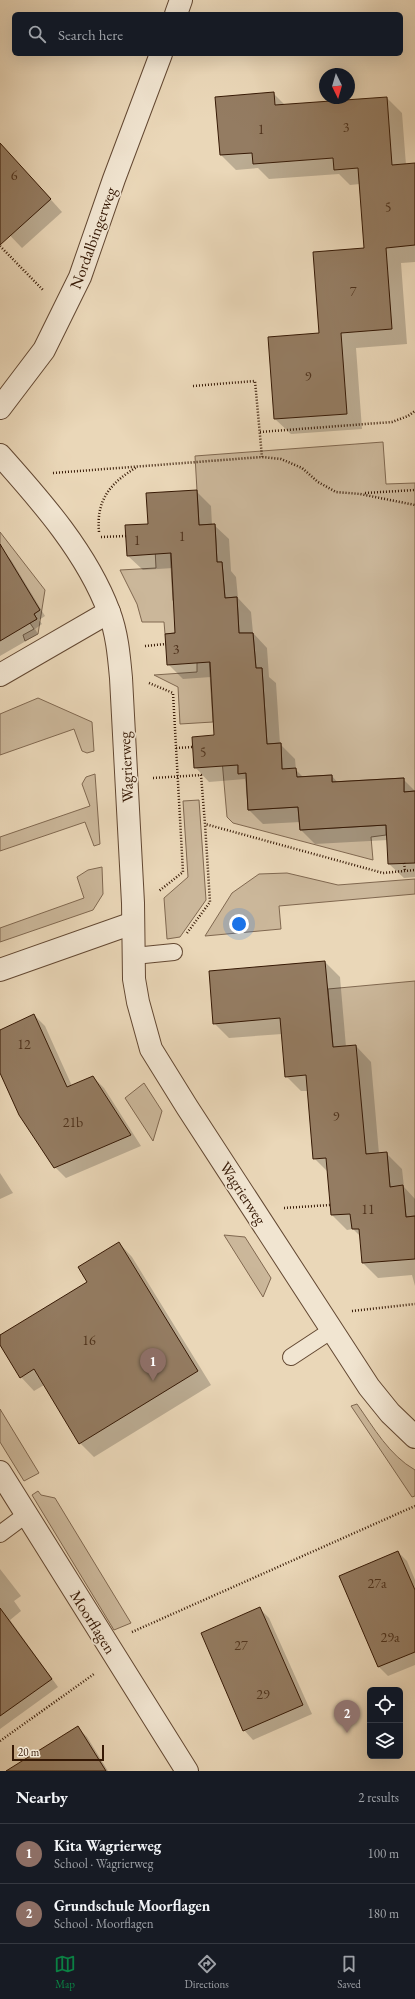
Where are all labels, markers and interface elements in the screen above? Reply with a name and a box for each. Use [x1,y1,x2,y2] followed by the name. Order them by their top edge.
[12,12,403,56] search box
[26,23,48,45] icon: search
[58,25,123,44] text: Search here
[319,68,355,104] north arrow
[343,118,350,136] house number: 3
[258,120,264,138] house number: 1
[11,166,18,184] house number: 6
[65,183,122,292] street label: Nordalbingerweg
[385,198,391,216] house number: 5
[350,282,357,300] house number: 7
[305,367,312,385] house number: 9
[179,527,185,545] house number: 1
[134,531,140,549] house number: 1
[173,640,180,658] house number: 3
[114,730,138,803] street label: Wagrierweg
[200,743,206,761] house number: 5
[229,914,249,934] your location
[17,1035,31,1053] house number: 12
[333,1107,340,1125] house number: 9
[63,1113,83,1131] house number: 21b
[215,1158,272,1229] street label: Wagrierweg
[361,1200,375,1218] house number: 11
[82,1331,96,1349] house number: 16
[140,1348,166,1381] pin: 1
[367,1574,387,1592] house number: 27a
[65,1586,121,1658] street label: Moorflagen
[380,1628,400,1646] house number: 29a
[234,1636,248,1654] house number: 27
[256,1685,270,1703] house number: 29
[367,1687,403,1759] map controls
[367,1687,403,1723] button: locate
[334,1700,360,1733] pin: 2
[367,1723,403,1759] button: layers
[12,1743,104,1762] scale bar
[18,1745,39,1759] text: 20 m
[16,1786,68,1808] text: Nearby
[358,1789,399,1806] text: 2 results
[54,1836,161,1855] text: Kita Wagrierweg
[26,1845,32,1862] text: 1
[368,1845,399,1862] text: 100 m
[54,1855,153,1872] text: School · Wagrierweg
[54,1896,210,1915] text: Grundschule Moorflagen
[26,1905,32,1922] text: 2
[368,1905,399,1922] text: 180 m
[54,1915,154,1932] text: School · Moorflagen
[54,1953,76,1991] tab: Map
[185,1953,229,1991] tab: Directions
[337,1953,361,1991] tab: Saved

